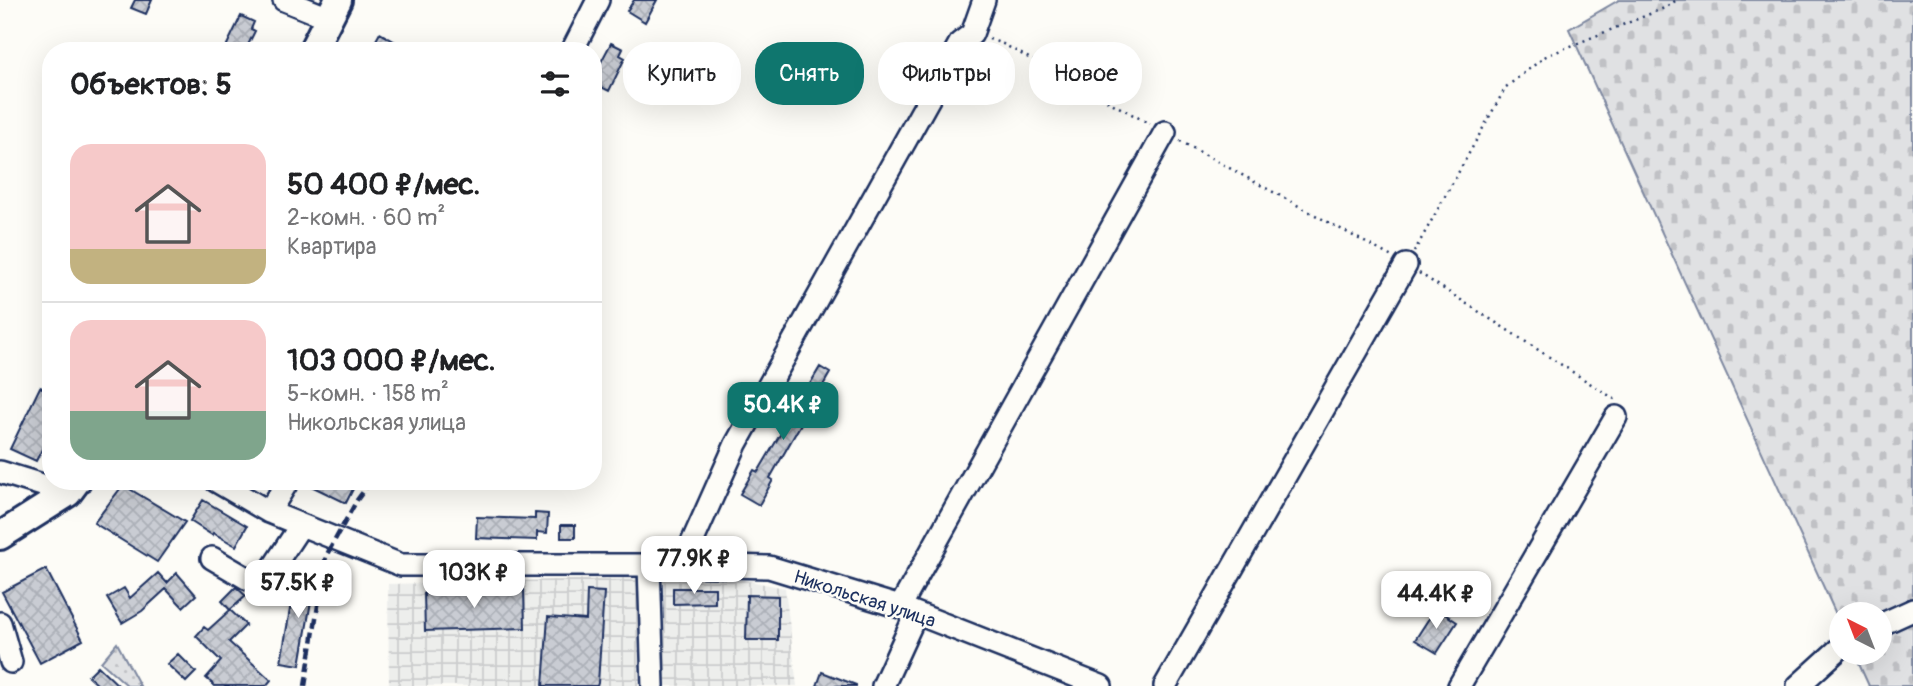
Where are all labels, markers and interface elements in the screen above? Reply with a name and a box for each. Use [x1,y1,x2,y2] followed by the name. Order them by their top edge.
[623,42,741,105] chip: Купить
[755,42,864,105] chip: Снять
[878,42,1015,105] chip: Фильтры
[1029,42,1142,105] chip: Новое
[536,65,574,103] icon: filters
[70,66,232,103] text: Объектов: 5
[287,166,480,203] text: 50 400 ₽/мес.
[126,172,210,256] icon: home
[287,203,445,232] text: 2-комн. · 60 m²
[287,232,376,261] text: Квартира
[287,342,496,379] text: 103 000 ₽/мес.
[126,348,210,432] icon: home
[287,379,449,408] text: 5-комн. · 158 m²
[718,382,848,442] pin: 50.4K ₽
[743,390,823,419] text: 50.4K ₽
[287,408,466,437] text: Никольская улица
[629,536,759,596] pin: 77.9K ₽
[657,544,731,573] text: 77.9K ₽
[417,550,531,610] pin: 103K ₽
[439,558,509,587] text: 103K ₽
[233,560,363,620] pin: 57.5K ₽
[791,565,939,633] street label: Никольская улица
[261,568,335,597] text: 57.5K ₽
[1371,572,1501,631] pin: 44.4K ₽
[1397,579,1475,608] text: 44.4K ₽
[1829,602,1892,665] north arrow
[1829,602,1892,665] map controls

